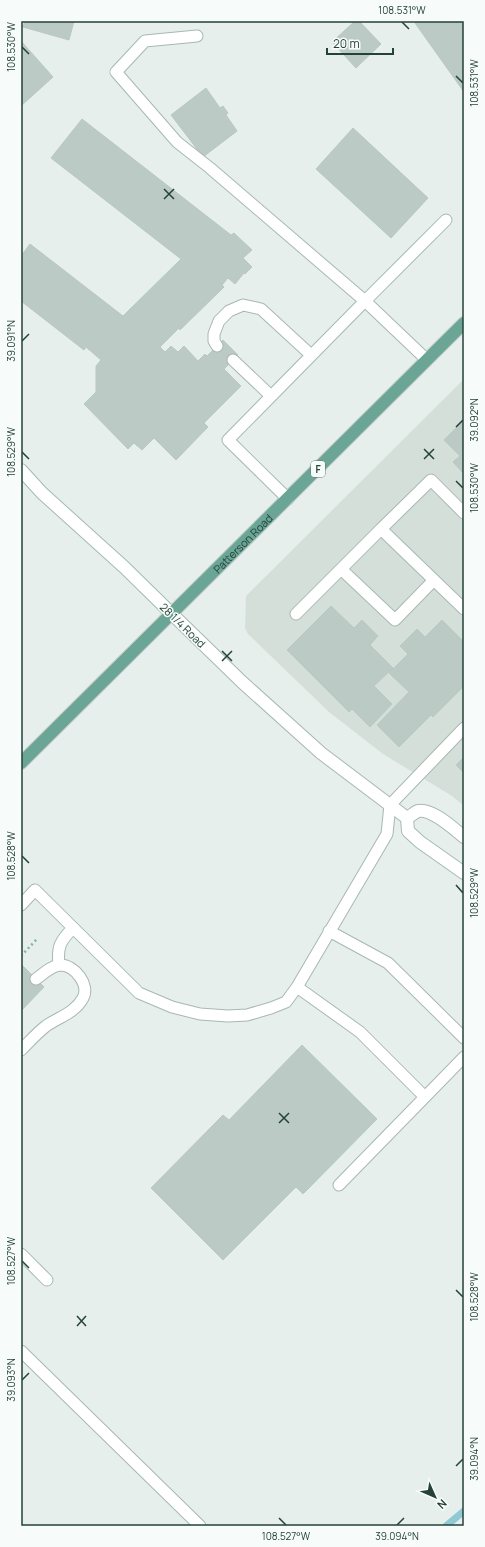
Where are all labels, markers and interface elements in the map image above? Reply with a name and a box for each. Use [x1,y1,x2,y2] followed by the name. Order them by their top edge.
[378,3,426,17] text: 108.531°W
[4,22,18,72] text: 108.530°W
[327,30,393,56] scale bar
[333,35,360,52] text: 20 m
[467,59,481,107] text: 108.531°W
[4,320,18,362] text: 39.091°N
[467,398,481,442] text: 39.092°N
[4,427,18,477] text: 108.529°W
[311,461,325,477] road number: F
[467,463,481,513] text: 108.530°W
[209,510,275,576] street label: Patterson Road
[157,599,209,651] street label: 28 1/4 Road
[4,831,18,881] text: 108.528°W
[467,868,481,918] text: 108.529°W
[4,1236,18,1285] text: 108.527°W
[467,1272,481,1322] text: 108.528°W
[4,1358,18,1402] text: 39.093°N
[467,1437,481,1481] text: 39.094°N
[415,1477,455,1517] north arrow
[434,1496,451,1513] text: N
[262,1529,311,1543] text: 108.527°W
[375,1529,419,1543] text: 39.094°N

